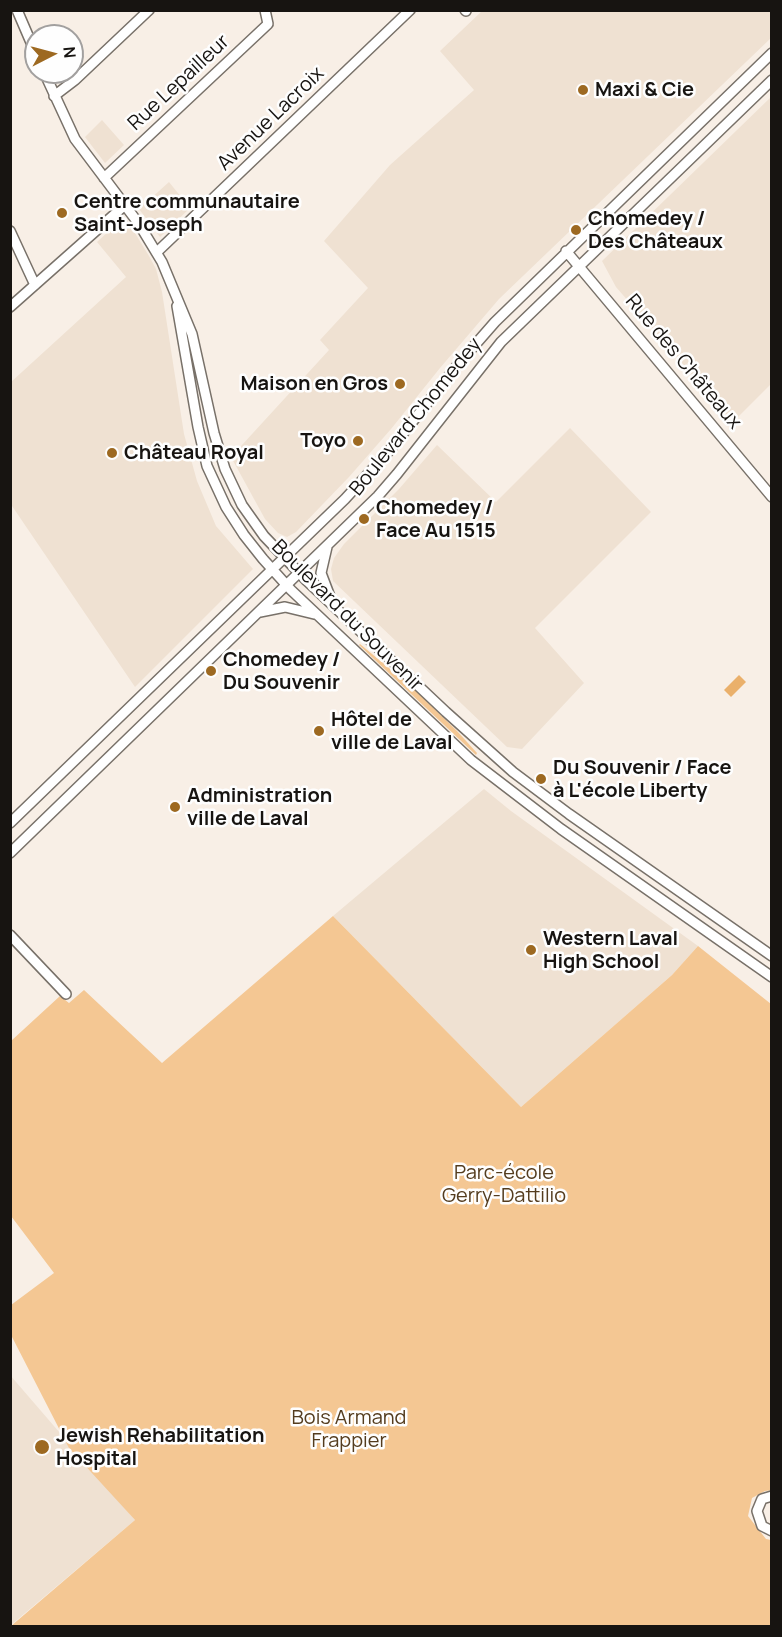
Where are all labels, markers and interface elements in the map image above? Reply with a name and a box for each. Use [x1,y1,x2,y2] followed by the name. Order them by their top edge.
[24,24,84,84] north arrow
[123,30,235,136] street label: Rue Lepailleur
[58,45,81,59] text: N
[213,62,329,176] street label: Avenue Lacroix
[595,78,694,102] place label: Maxi & Cie
[576,83,590,97] marker: Maxi & Cie
[74,190,300,237] place label: Centre communautaire Saint-Joseph
[55,206,69,220] marker: Centre communautaire Saint-Joseph
[588,207,723,254] place label: Chomedey / Des Châteaux
[569,223,583,237] marker: Chomedey / Des Châteaux
[620,290,746,434] street label: Rue des Châteaux
[345,333,487,501] street label: Boulevard Chomedey
[240,372,388,396] place label: Maison en Gros
[393,377,407,391] marker: Maison en Gros
[300,429,346,453] place label: Toyo
[351,434,365,448] marker: Toyo
[124,441,264,465] place label: Château Royal
[105,446,119,460] marker: Château Royal
[376,496,496,543] place label: Chomedey / Face Au 1515
[357,512,371,526] marker: Chomedey / Face Au 1515
[266,535,428,697] street label: Boulevard du Souvenir
[223,648,341,695] place label: Chomedey / Du Souvenir
[204,664,218,678] marker: Chomedey / Du Souvenir
[331,708,453,755] place label: Hôtel de ville de Laval
[312,724,326,738] marker: Hôtel de ville de Laval
[553,756,732,803] place label: Du Souvenir / Face à L'école Liberty
[534,772,548,786] marker: Du Souvenir / Face à L'école Liberty
[187,784,332,831] place label: Administration ville de Laval
[168,800,182,814] marker: Administration ville de Laval
[543,927,678,974] place label: Western Laval High School
[524,943,538,957] marker: Western Laval High School
[442,1161,566,1208] park label: Parc-école Gerry-Dattilio
[292,1406,406,1453] park label: Bois Armand Frappier
[56,1424,264,1471] place label: Jewish Rehabilitation Hospital
[33,1438,51,1456] marker: Jewish Rehabilitation Hospital

